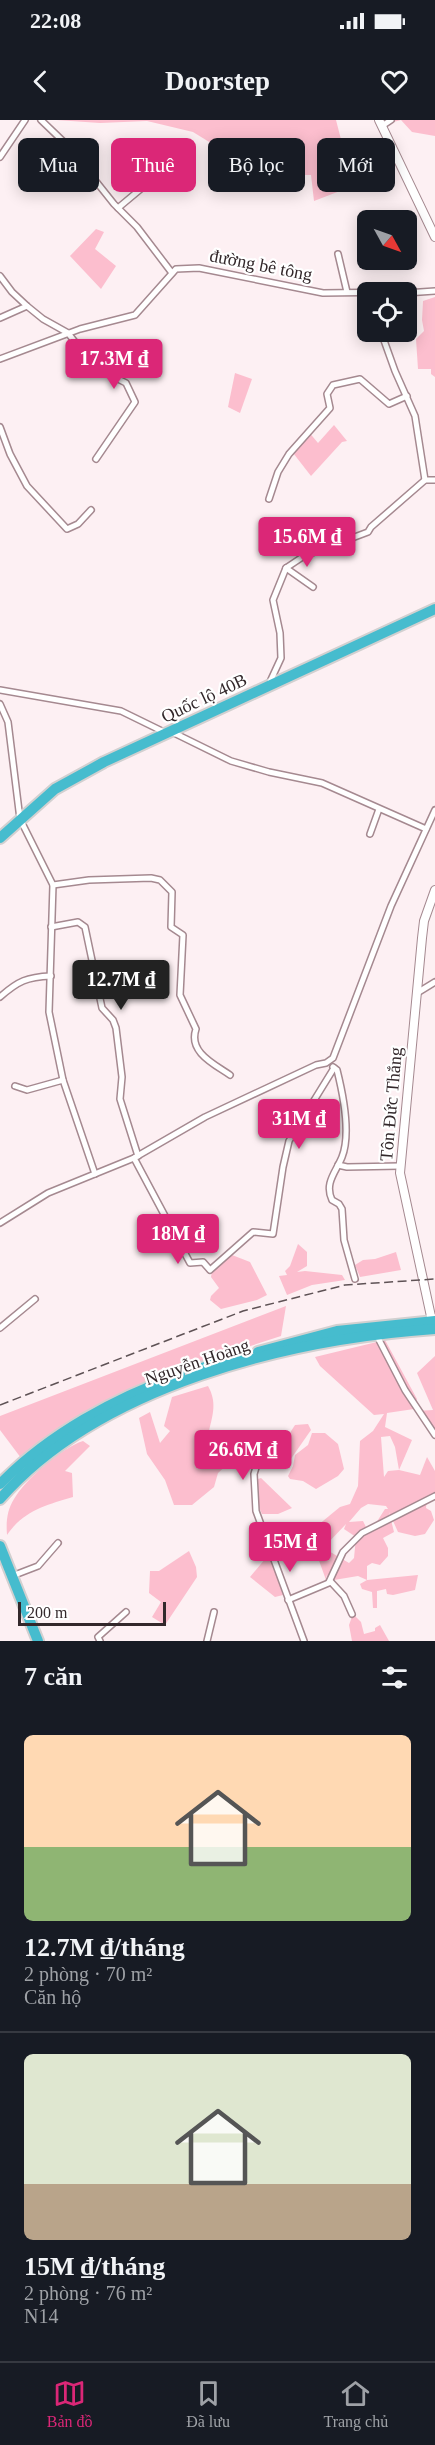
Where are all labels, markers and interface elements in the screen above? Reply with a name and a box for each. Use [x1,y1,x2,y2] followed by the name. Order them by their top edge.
[30,8,81,33] text: 22:08
[24,65,57,98] icon: back
[378,65,411,98] icon: heart
[165,66,270,96] text: Doorstep
[18,138,99,192] chip: Mua
[111,138,196,192] chip: Thuê
[208,138,305,192] chip: Bộ lọc
[317,138,395,192] chip: Mới
[357,210,417,270] north arrow
[357,210,417,342] map controls
[208,245,314,285] street label: đường bê tông
[357,282,417,342] button: locate
[59,339,169,390] pin: 17.3M ₫
[79,347,149,369] text: 17.3M ₫
[252,517,362,568] pin: 15.6M ₫
[272,525,342,547] text: 15.6M ₫
[158,669,250,727] street label: Quốc lộ 40B
[66,960,176,1011] pin: 12.7M ₫
[86,968,156,990] text: 12.7M ₫
[376,1046,406,1162] street label: Tôn Đức Thắng
[257,1099,341,1150] pin: 31M ₫
[272,1107,326,1129] text: 31M ₫
[136,1214,220,1265] pin: 18M ₫
[151,1222,205,1244] text: 18M ₫
[142,1335,252,1389] street label: Nguyễn Hoàng
[188,1430,298,1481] pin: 26.6M ₫
[208,1438,278,1460] text: 26.6M ₫
[248,1522,332,1573] pin: 15M ₫
[263,1530,317,1552] text: 15M ₫
[18,1599,166,1626] scale bar
[27,1604,67,1621] text: 200 m
[378,1661,411,1694] icon: filters
[24,1662,83,1691] text: 7 căn
[164,1774,272,1882] icon: home
[24,1933,185,1962] text: 12.7M ₫/tháng
[24,1963,152,1985] text: 2 phòng · 70 m²
[24,1986,81,2008] text: Căn hộ
[164,2093,272,2201] icon: home
[24,2252,165,2281] text: 15M ₫/tháng
[24,2282,152,2304] text: 2 phòng · 76 m²
[24,2305,58,2327] text: N14
[47,2377,93,2431] tab: Bản đồ
[186,2377,230,2431] tab: Đã lưu
[323,2377,388,2431] tab: Trang chủ

